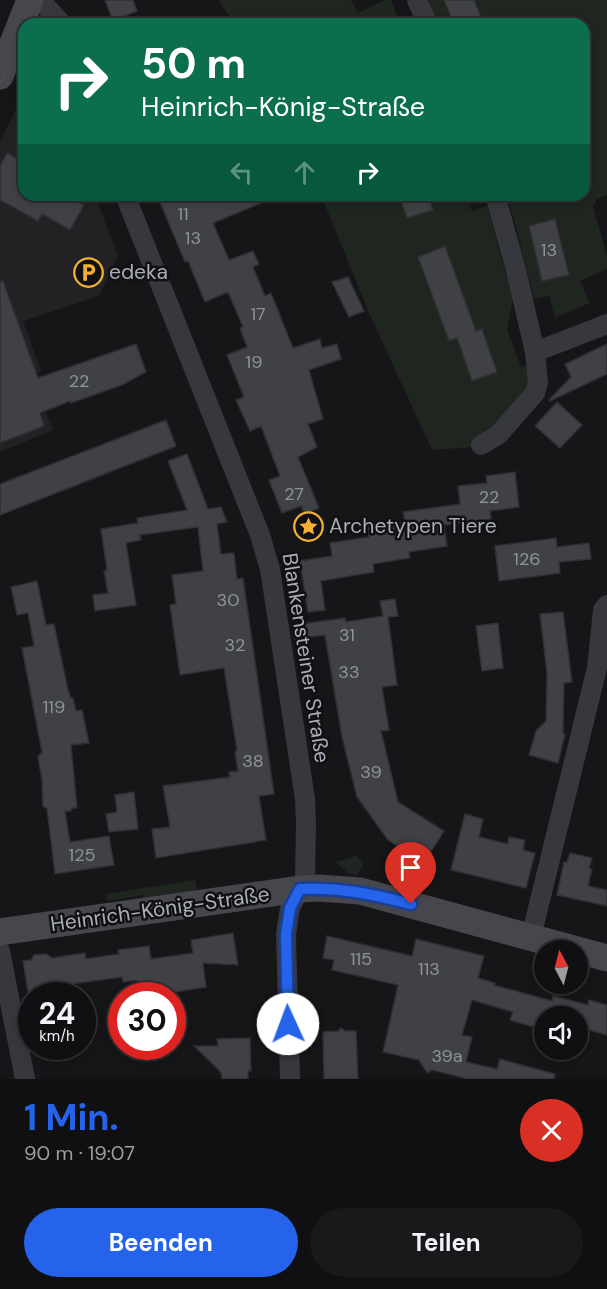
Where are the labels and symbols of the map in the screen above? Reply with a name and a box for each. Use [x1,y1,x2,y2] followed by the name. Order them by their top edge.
[177,202,189,226] house number: 11
[185,226,201,250] house number: 13
[541,238,557,262] house number: 13
[72,256,104,288] parking icon: edeka
[109,258,168,286] place label: edeka
[250,302,266,326] house number: 17
[246,350,262,374] house number: 19
[69,369,89,393] house number: 22
[284,482,304,506] house number: 27
[479,485,499,509] house number: 22
[292,510,324,542] place icon: Archetypen Tiere
[329,512,497,540] place label: Archetypen Tiere
[513,547,541,571] house number: 126
[276,551,336,765] street label: Blankensteiner Straße
[217,588,239,612] house number: 30
[339,623,355,647] house number: 31
[224,633,246,657] house number: 32
[338,660,360,684] house number: 33
[43,695,65,719] house number: 119
[242,749,264,773] house number: 38
[360,760,382,784] house number: 39
[385,842,436,904] pin
[69,843,95,867] house number: 125
[49,880,271,938] street label: Heinrich-König-Straße
[534,940,588,994] north arrow
[350,947,372,971] house number: 115
[418,957,440,981] house number: 113
[108,982,186,1060] speed limit sign: 30
[256,992,320,1056] position arrow
[431,1044,463,1068] house number: 39a

